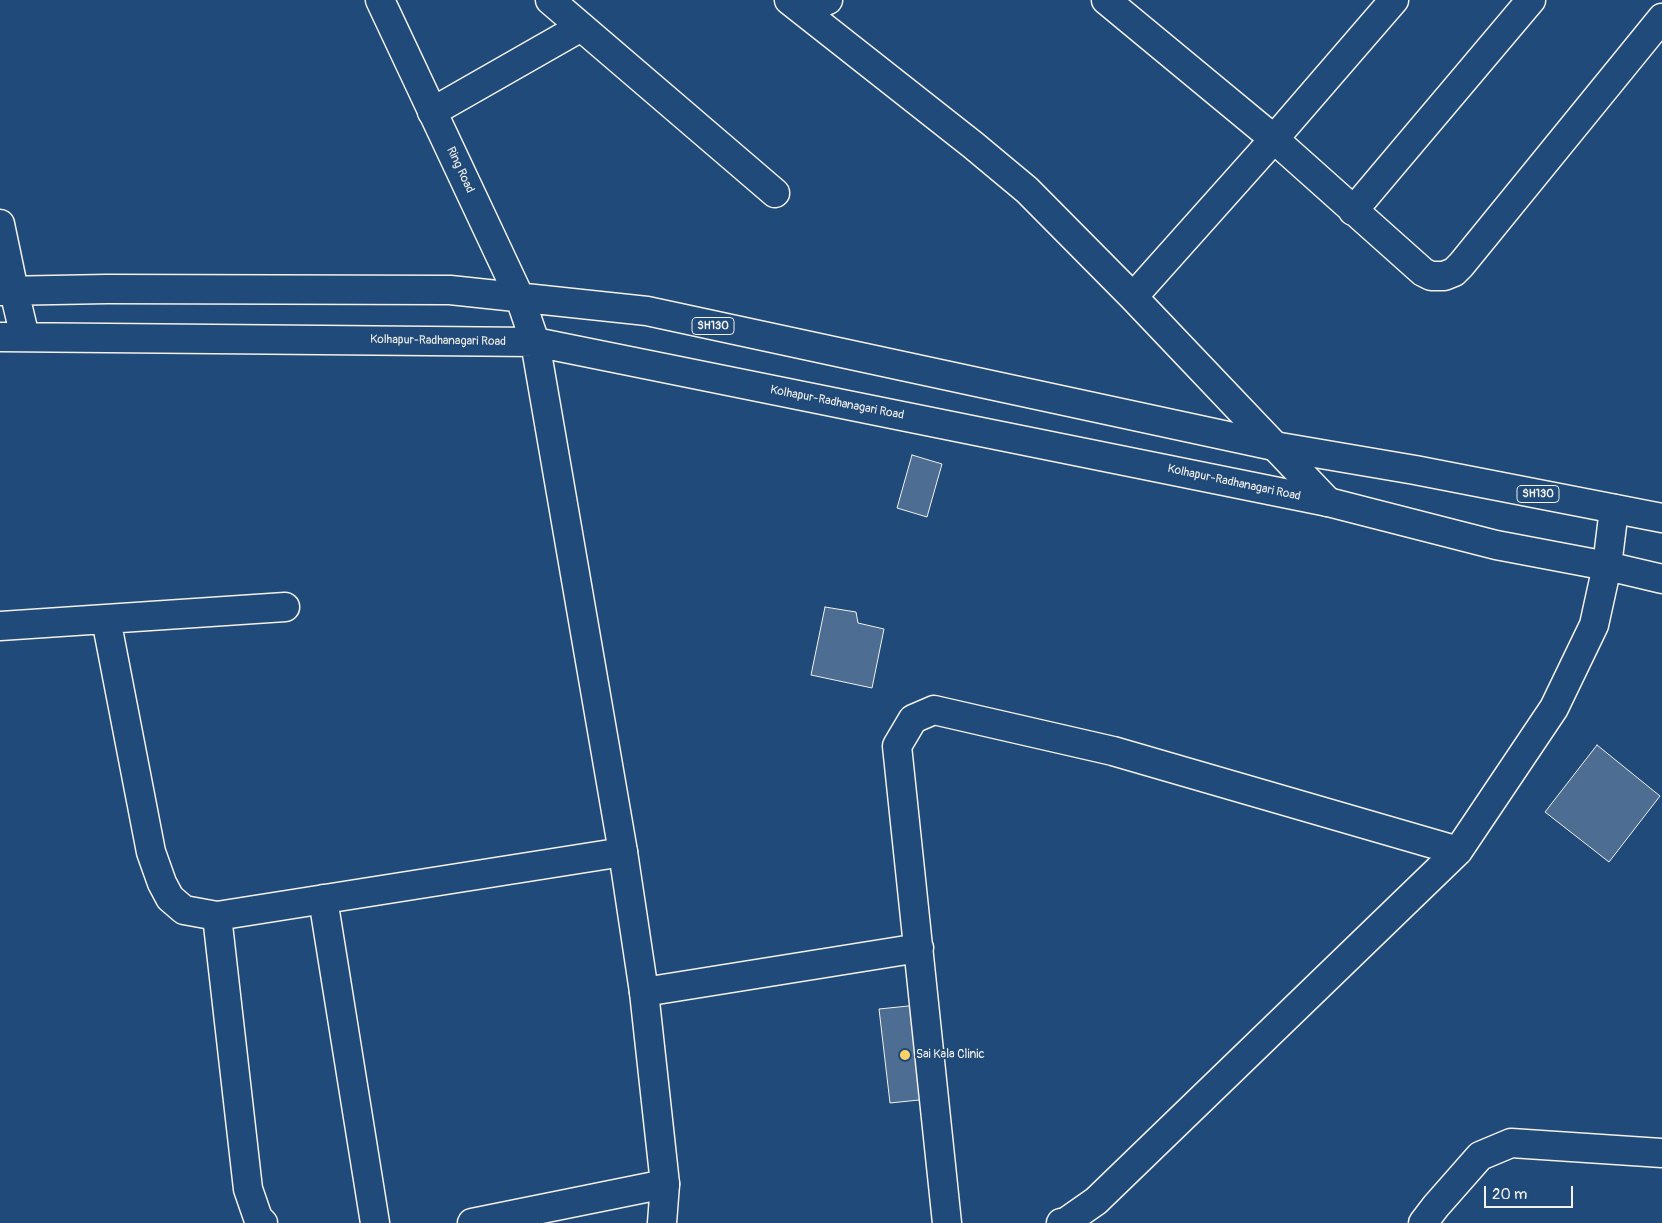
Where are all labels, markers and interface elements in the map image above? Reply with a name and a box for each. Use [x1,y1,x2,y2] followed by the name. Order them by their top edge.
[443,145,477,195] street label: Ring Road
[692,318,734,334] road number: SH130
[370,333,506,349] street label: Kolhapur-Radhanagari Road
[769,383,905,423] street label: Kolhapur-Radhanagari Road
[1166,462,1302,504] street label: Kolhapur-Radhanagari Road
[1517,486,1559,502] road number: SH130
[898,1048,912,1062] marker: Sai Kala Clinic
[916,1048,984,1062] place label: Sai Kala Clinic
[1487,1176,1576,1208] scale bar
[1492,1185,1527,1204] text: 20 m

